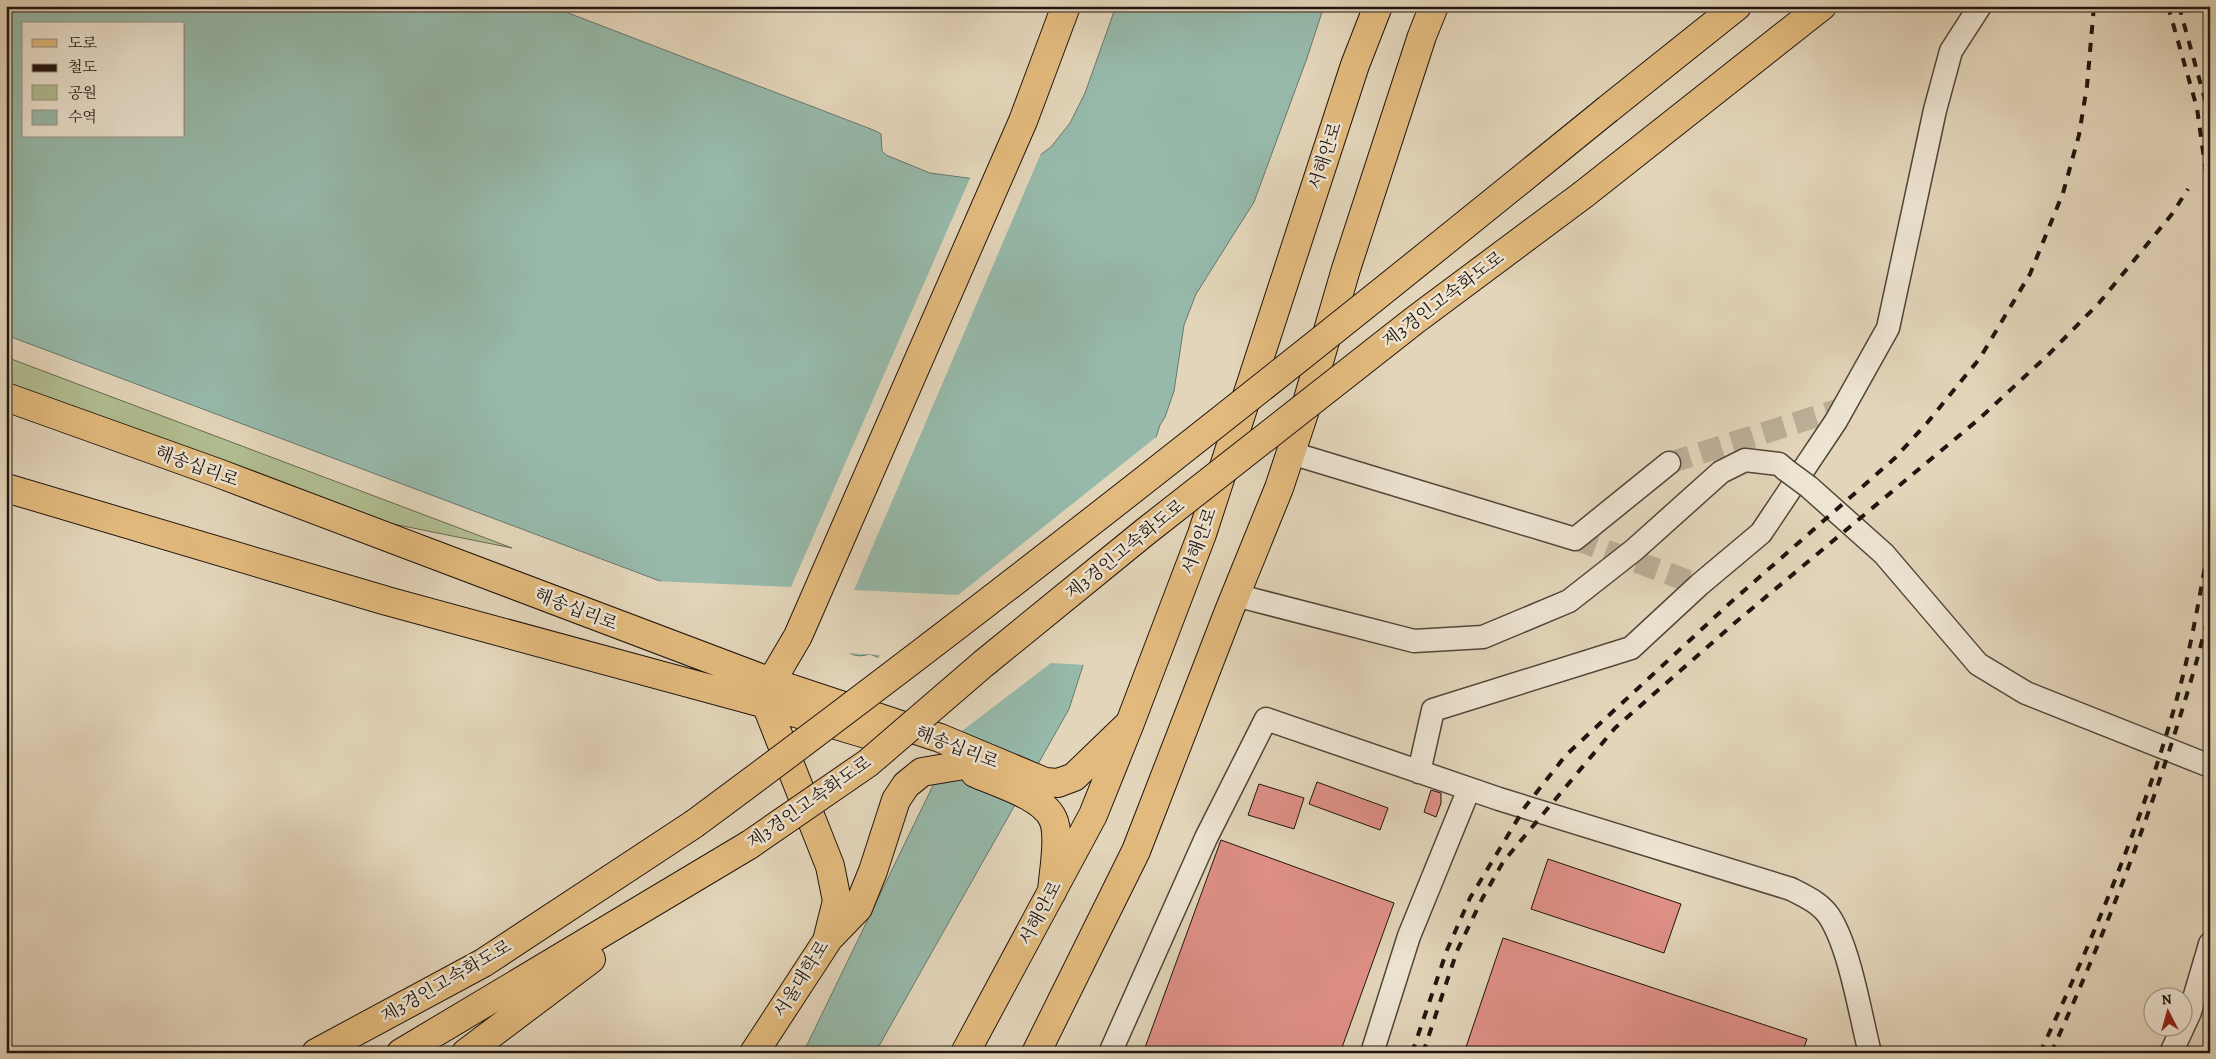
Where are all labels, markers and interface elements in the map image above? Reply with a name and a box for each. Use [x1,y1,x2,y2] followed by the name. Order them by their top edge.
[22,22,185,138] legend
[68,33,97,53] text: 도로
[68,57,97,77] text: 철도
[68,83,97,103] text: 공원
[68,107,97,127] text: 수역
[1303,119,1347,193] street label: 서해안로
[1377,245,1509,353] street label: 제3경인고속화도로
[152,440,242,492] street label: 해송십리로
[1060,494,1190,604] street label: 제3경인고속화도로
[1176,504,1222,578] street label: 서해안로
[531,582,621,636] street label: 해송십리로
[912,720,1002,774] street label: 해송십리로
[742,750,876,854] street label: 제3경인고속화도로
[1013,877,1067,949] street label: 서해안로
[377,934,515,1028] street label: 제3경인고속화도로
[768,936,834,1022] street label: 서울대학로
[2144,986,2194,1036] north arrow
[2161,990,2173,1010] text: N

